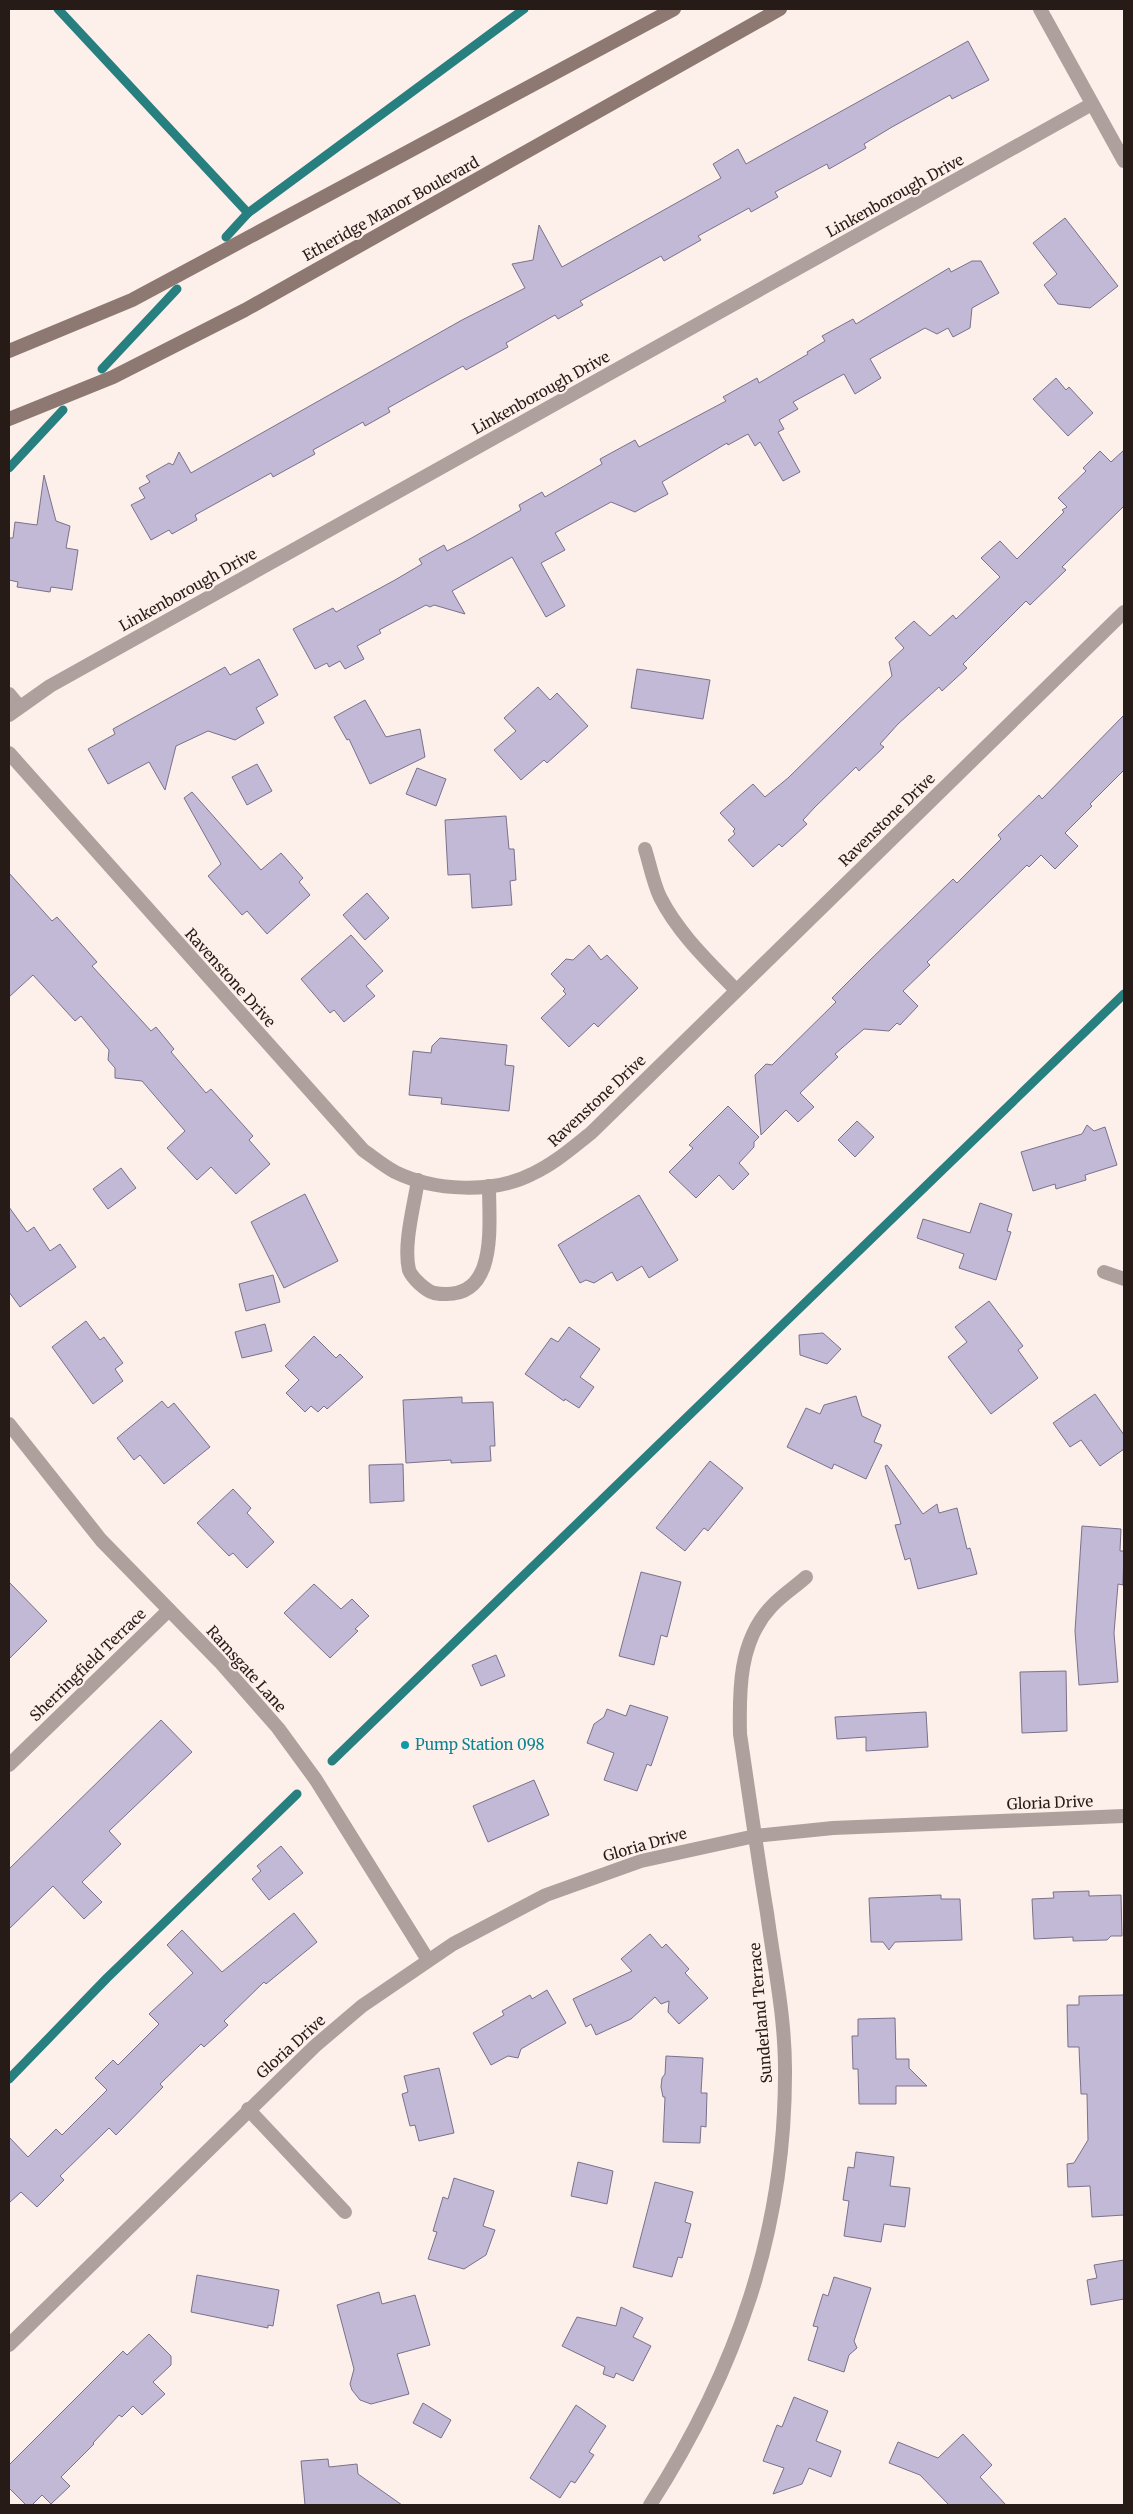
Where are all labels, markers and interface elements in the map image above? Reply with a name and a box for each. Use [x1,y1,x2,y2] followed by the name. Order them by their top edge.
[823,150,967,241] street label: Linkenborough Drive
[299,152,482,265] street label: Etheridge Manor Boulevard
[469,347,613,438] street label: Linkenborough Drive
[116,544,260,635] street label: Linkenborough Drive
[835,769,939,870] street label: Ravenstone Drive
[181,924,280,1031] street label: Ravenstone Drive
[544,1050,650,1151] street label: Ravenstone Drive
[26,1604,150,1725] street label: Sherringfield Terrace
[202,1621,290,1716] street label: Ramsgate Lane
[415,1735,545,1754] place label: Pump Station 098
[399,1739,411,1751] marker: Pump Station 098
[1007,1791,1094,1814] street label: Gloria Drive
[601,1823,689,1866] street label: Gloria Drive
[745,1942,776,2084] street label: Sunderland Terrace
[252,2011,329,2083] street label: Gloria Drive

